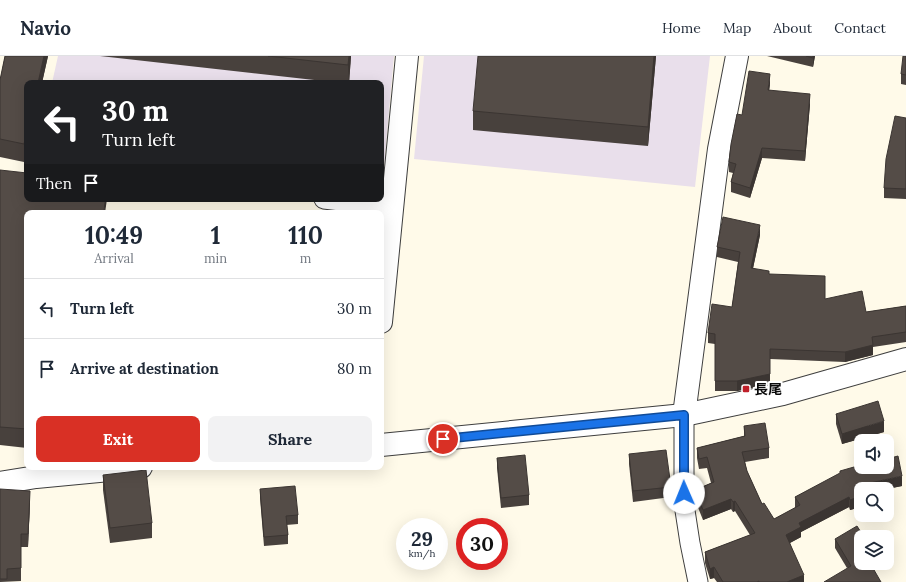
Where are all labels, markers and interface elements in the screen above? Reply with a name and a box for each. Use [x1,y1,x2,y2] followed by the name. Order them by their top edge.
[20,16,71,40] text: Navio
[662,19,701,37] text: Home
[723,19,751,37] text: Map
[773,19,812,37] text: About
[834,19,886,37] text: Contact
[102,93,169,129] text: 30 m
[36,96,88,148] icon: left
[102,128,175,151] text: Turn left
[80,172,102,194] icon: arrive
[36,174,72,193] text: Then
[85,220,143,251] text: 10:49
[211,220,220,251] text: 1
[288,220,323,251] text: 110
[94,250,134,267] text: Arrival
[204,250,227,267] text: min
[300,250,311,267] text: m
[36,298,58,320] icon: left
[70,299,134,318] text: Turn left
[337,299,372,318] text: 30 m
[36,358,58,380] icon: arrive
[70,359,219,378] text: Arrive at destination
[337,359,372,378] text: 80 m
[754,380,782,398] place label: 長尾
[741,384,751,394] marker: 長尾
[36,416,200,462] button: Exit
[208,416,372,462] button: Share
[426,422,460,456] pin
[432,428,454,450] icon: arrive
[854,434,894,570] map controls
[854,434,894,474] button: sound
[663,472,705,514] position arrow
[854,482,894,522] button: search
[456,518,508,570] speed limit sign: 30
[411,526,433,551] text: 29
[854,530,894,570] button: layers
[408,547,436,560] text: km/h

